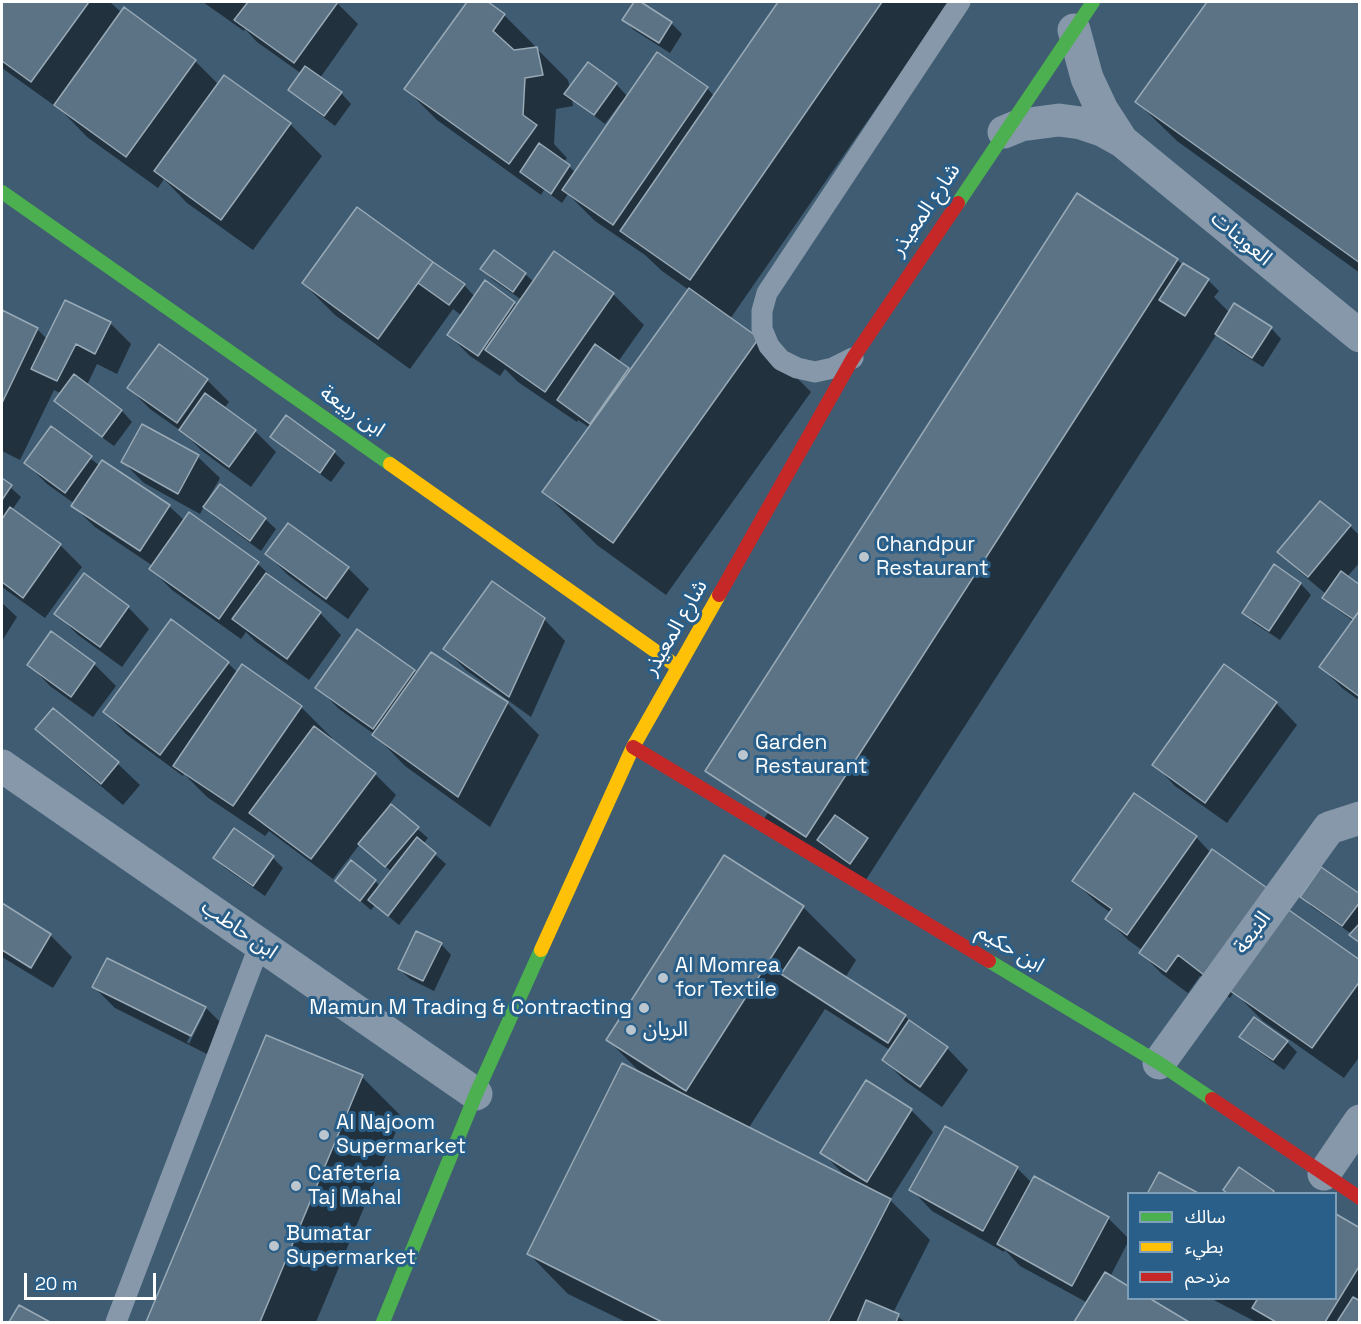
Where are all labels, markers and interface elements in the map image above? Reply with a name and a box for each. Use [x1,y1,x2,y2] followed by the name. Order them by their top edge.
[886,159,966,261] street label: شارع المعيذر
[1205,206,1277,272] street label: العوينات
[315,381,389,443] street label: ابن ربيعة
[876,532,989,582] place label: Chandpur Restaurant
[857,550,871,564] marker: Chandpur Restaurant
[638,576,714,680] street label: شارع المعيذر
[755,730,868,780] place label: Garden Restaurant
[736,748,750,762] marker: Garden Restaurant
[196,895,282,965] street label: ابن حاطب
[1229,907,1277,959] street label: النبعة
[972,919,1048,979] street label: ابن حكيم
[675,953,780,1003] place label: Al Momrea for Textile
[656,971,670,985] marker: Al Momrea for Textile
[309,995,632,1021] place label: Mamun M Trading & Contracting
[637,1001,651,1015] marker: Mamun M Trading & Contracting
[643,1017,688,1043] place label: الريان
[624,1023,638,1037] marker: الريان
[336,1110,466,1160] place label: Al Najoom Supermarket
[317,1128,331,1142] marker: Al Najoom Supermarket
[308,1161,402,1211] place label: Cafeteria Taj Mahal
[289,1179,303,1193] marker: Cafeteria Taj Mahal
[1127,1192,1337,1300] legend
[1185,1205,1226,1228] text: سالك
[286,1221,416,1271] place label: Bumatar Supermarket
[1185,1235,1223,1258] text: بطيء
[267,1239,281,1253] marker: Bumatar Supermarket
[27,1261,159,1299] scale bar
[1185,1265,1230,1288] text: مزدحم
[35,1272,78,1295] text: 20 m

